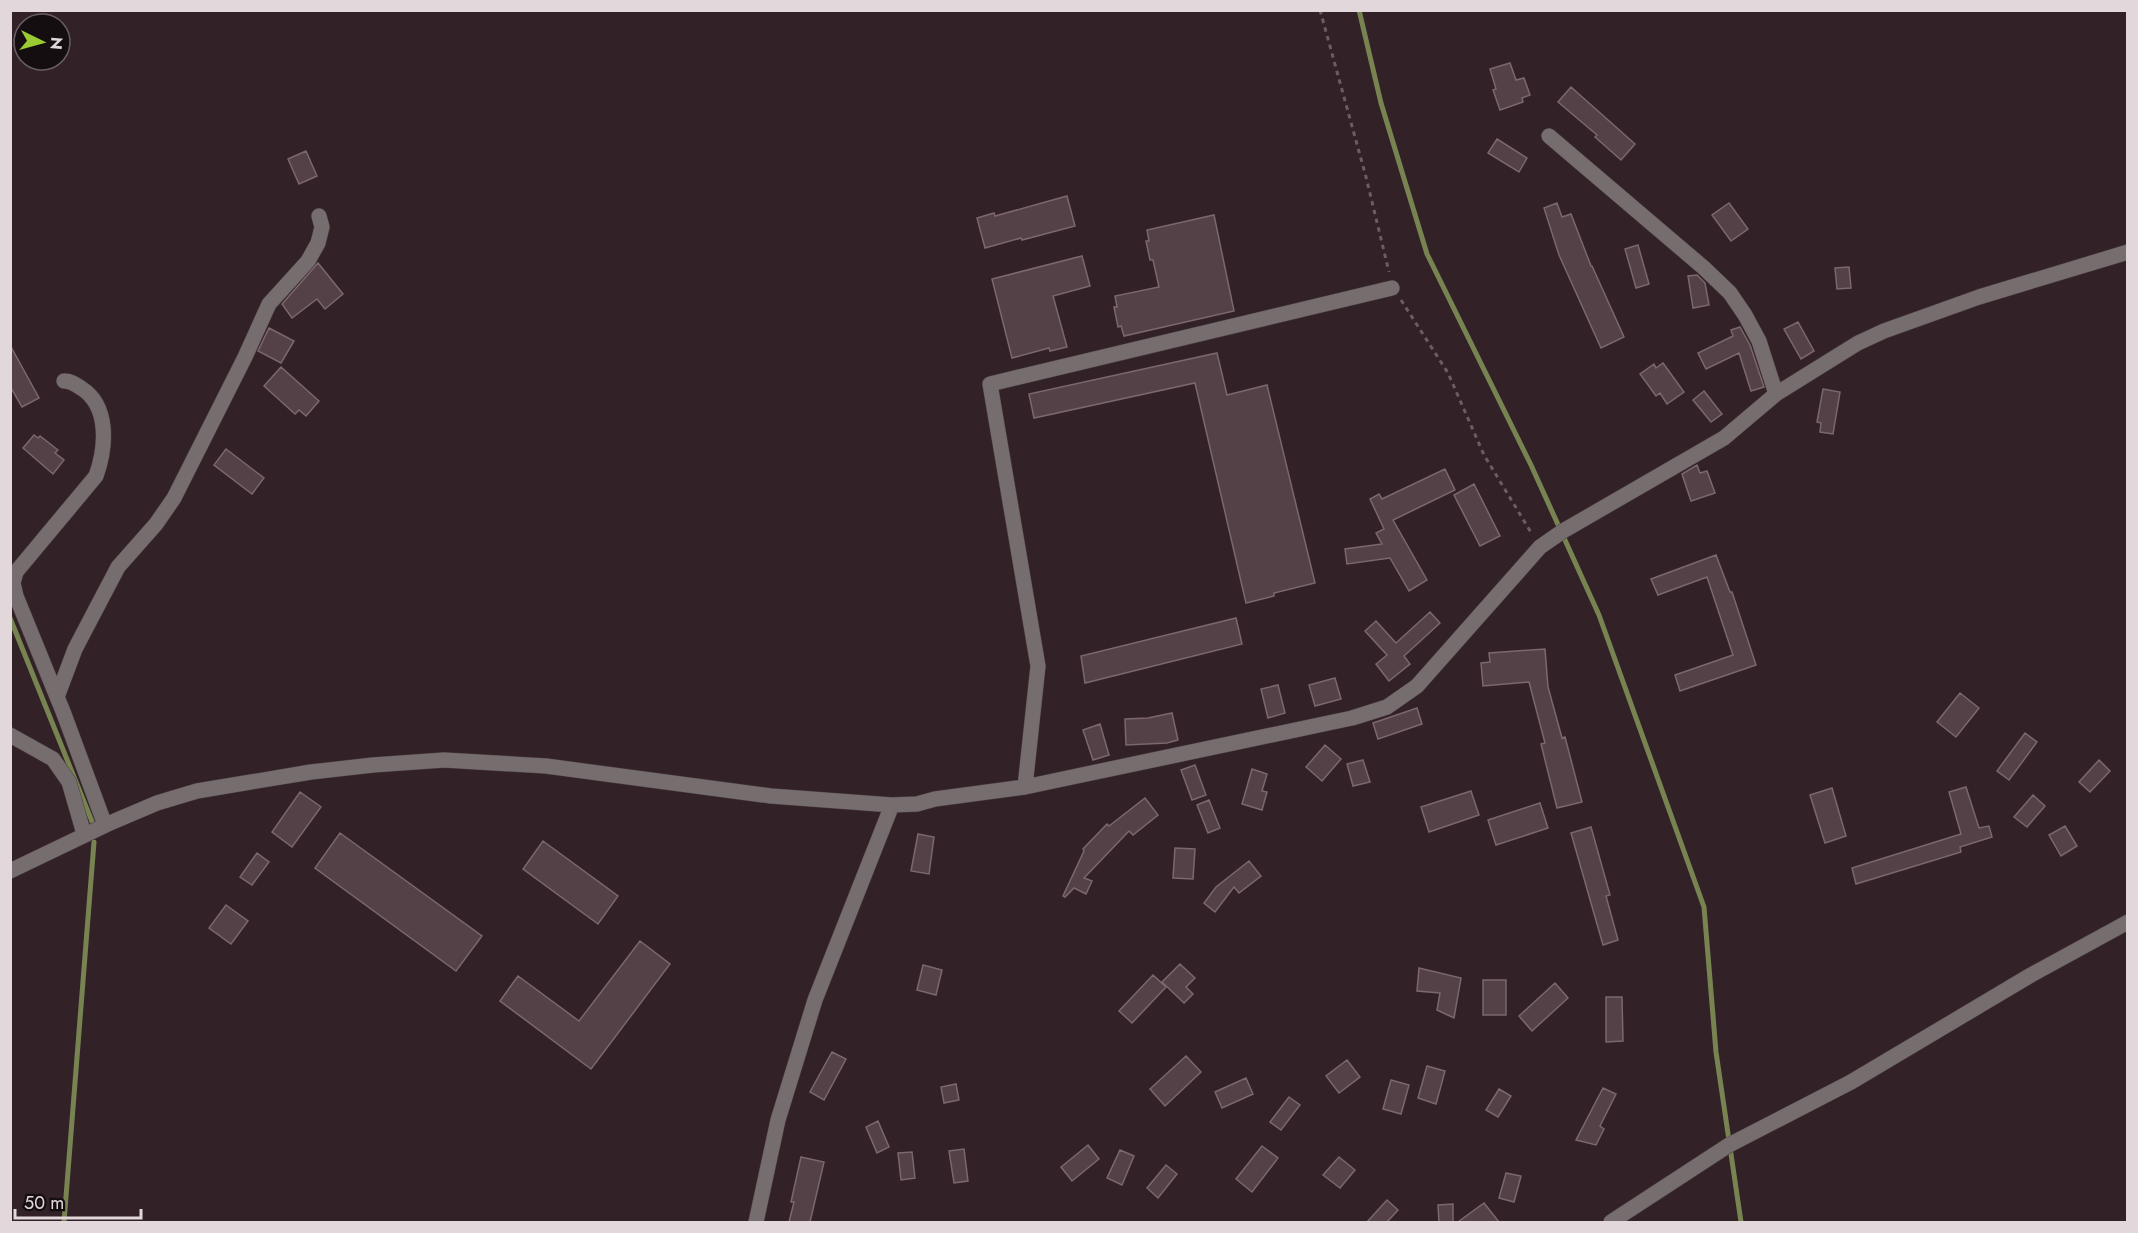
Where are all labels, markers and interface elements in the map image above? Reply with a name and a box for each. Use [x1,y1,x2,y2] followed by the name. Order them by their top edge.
[12,12,72,72] north arrow
[44,36,68,51] text: N
[15,1182,141,1220] scale bar
[24,1190,64,1216] text: 50 m

